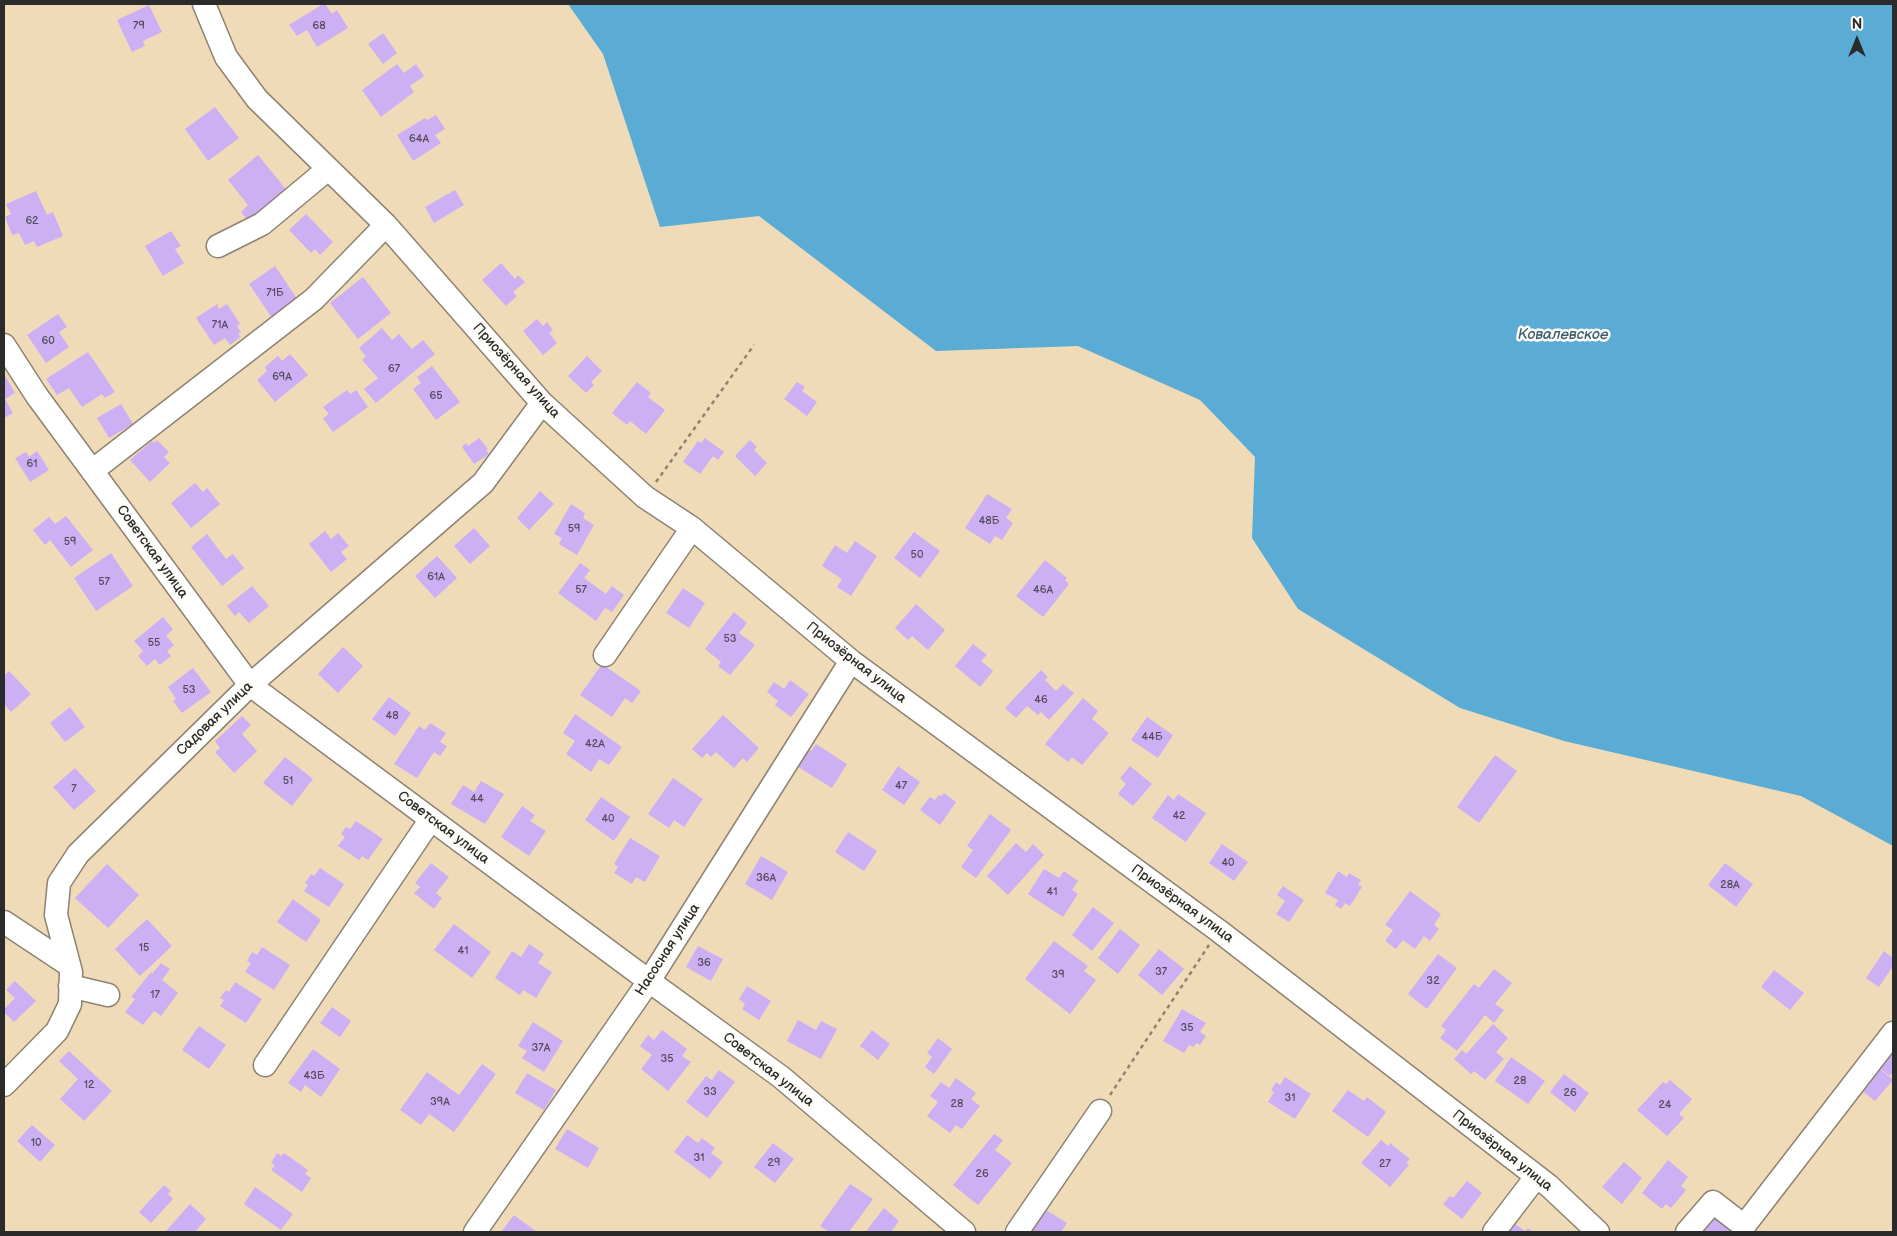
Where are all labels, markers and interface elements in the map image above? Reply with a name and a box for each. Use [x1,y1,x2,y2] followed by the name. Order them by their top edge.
[1832,15,1882,65] north arrow
[1852,16,1862,33] text: N
[133,19,145,33] house number: 79
[312,19,326,33] house number: 68
[409,132,429,146] house number: 64А
[25,214,39,228] house number: 62
[266,286,284,300] house number: 71Б
[212,318,228,332] house number: 71А
[469,320,563,422] street label: Приозёрная улица
[1518,326,1608,344] water label: Ковалевское
[41,334,55,348] house number: 60
[388,362,400,376] house number: 67
[272,370,292,384] house number: 69А
[429,389,443,403] house number: 65
[27,457,37,471] house number: 61
[113,502,191,602] street label: Советская улица
[979,514,999,528] house number: 48Б
[568,522,580,536] house number: 59
[64,535,76,549] house number: 59
[911,548,923,562] house number: 50
[427,570,445,584] house number: 61А
[98,575,110,589] house number: 57
[575,583,587,597] house number: 57
[1033,583,1053,597] house number: 46А
[803,619,909,707] street label: Приозёрная улица
[723,632,737,646] house number: 53
[148,636,160,650] house number: 55
[173,678,257,760] street label: Садовая улица
[182,683,196,697] house number: 53
[1034,693,1048,707] house number: 46
[385,709,399,723] house number: 48
[1141,730,1163,744] house number: 44Б
[585,737,605,751] house number: 42А
[283,774,293,788] house number: 51
[895,779,907,793] house number: 47
[71,782,77,796] house number: 7
[394,788,492,868] street label: Советская улица
[470,792,484,806] house number: 44
[1172,809,1186,823] house number: 42
[601,812,615,826] house number: 40
[1221,856,1235,870] house number: 40
[1128,861,1236,947] street label: Приозёрная улица
[756,871,776,885] house number: 36А
[1720,878,1740,892] house number: 28А
[1047,885,1057,899] house number: 41
[632,901,704,999] street label: Насосная улица
[139,941,149,955] house number: 15
[458,944,468,958] house number: 41
[697,956,711,970] house number: 36
[1155,965,1167,979] house number: 37
[1051,968,1065,982] house number: 39
[1426,974,1440,988] house number: 32
[150,988,160,1002] house number: 17
[1180,1021,1194,1035] house number: 35
[719,1029,817,1111] street label: Советская улица
[532,1041,550,1055] house number: 37А
[660,1052,674,1066] house number: 35
[303,1069,325,1083] house number: 43Б
[1514,1074,1526,1088] house number: 28
[84,1078,94,1092] house number: 12
[703,1085,717,1099] house number: 33
[1563,1086,1577,1100] house number: 26
[1284,1091,1296,1105] house number: 31
[430,1095,450,1109] house number: 39А
[951,1097,963,1111] house number: 28
[1658,1098,1672,1112] house number: 24
[1449,1107,1555,1195] street label: Приозёрная улица
[31,1136,41,1150] house number: 10
[693,1151,705,1165] house number: 31
[768,1156,780,1170] house number: 29
[1379,1157,1391,1171] house number: 27
[975,1167,989,1181] house number: 26

